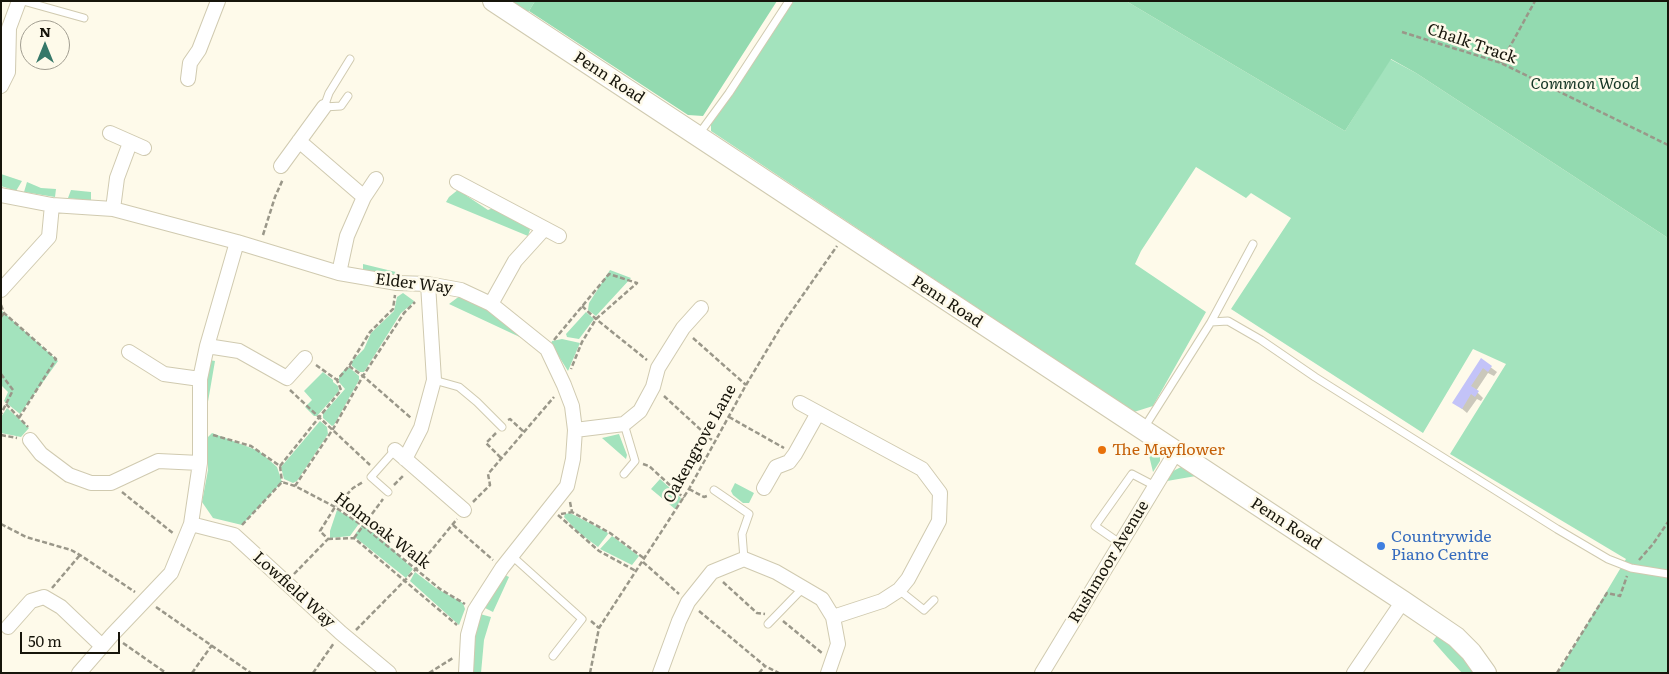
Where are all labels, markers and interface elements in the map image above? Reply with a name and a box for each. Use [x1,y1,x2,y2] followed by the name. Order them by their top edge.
[20,20,70,70] north arrow
[1425,20,1519,68] street label: Chalk Track
[39,21,51,41] text: N
[570,48,648,108] street label: Penn Road
[1530,74,1640,94] park label: Common Wood
[374,270,454,298] street label: Elder Way
[908,272,986,332] street label: Penn Road
[659,381,741,507] street label: Oakengrove Lane
[1112,440,1225,460] place label: The Mayflower
[1096,444,1108,456] marker: The Mayflower
[330,489,434,573] street label: Holmoak Walk
[1247,494,1325,554] street label: Penn Road
[1065,497,1153,627] street label: Rushmoor Avenue
[1391,527,1492,565] place label: Countrywide Piano Centre
[1375,540,1387,552] marker: Countrywide Piano Centre
[249,548,339,632] street label: Lowfield Way
[22,622,122,654] scale bar
[28,629,62,652] text: 50 m

